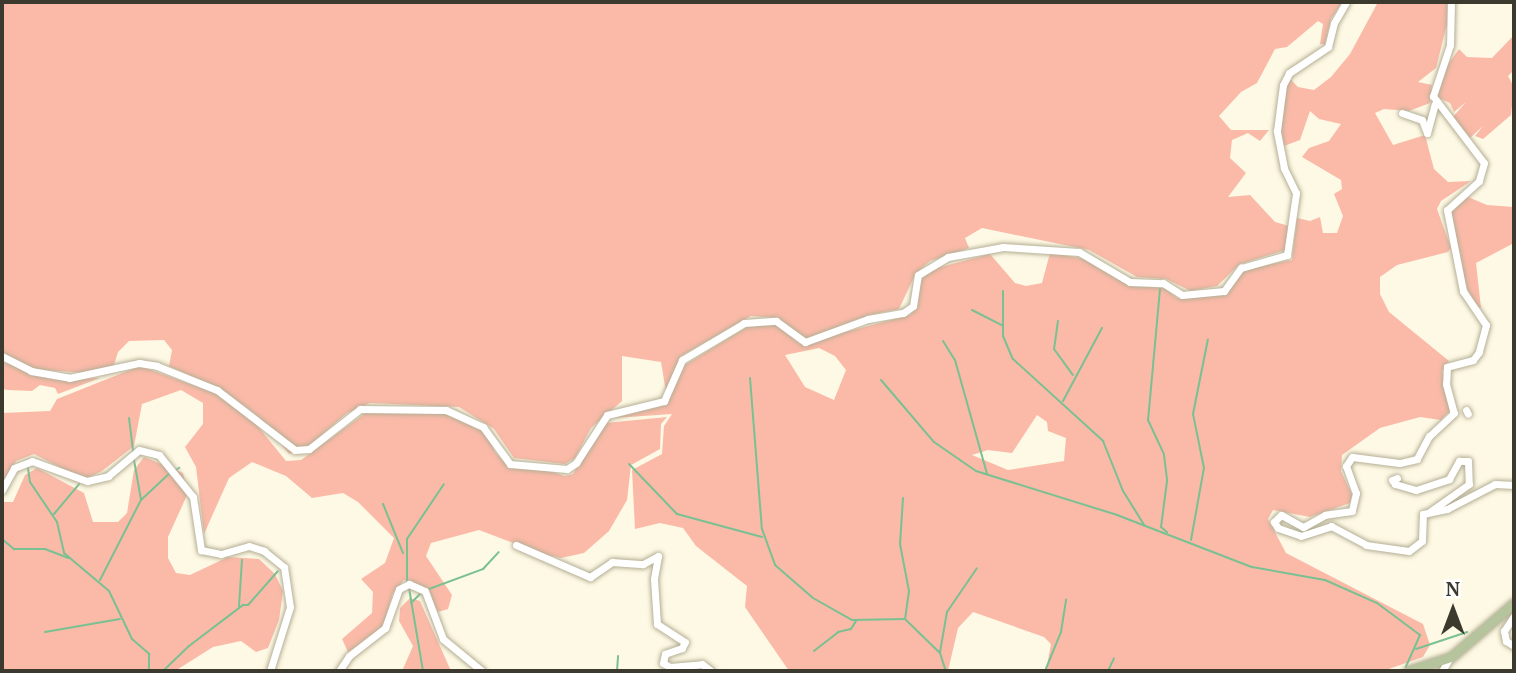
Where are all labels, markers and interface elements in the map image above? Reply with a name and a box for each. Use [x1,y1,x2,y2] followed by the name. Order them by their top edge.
[1418,575,1488,645] north arrow
[1446,576,1460,601] text: N

